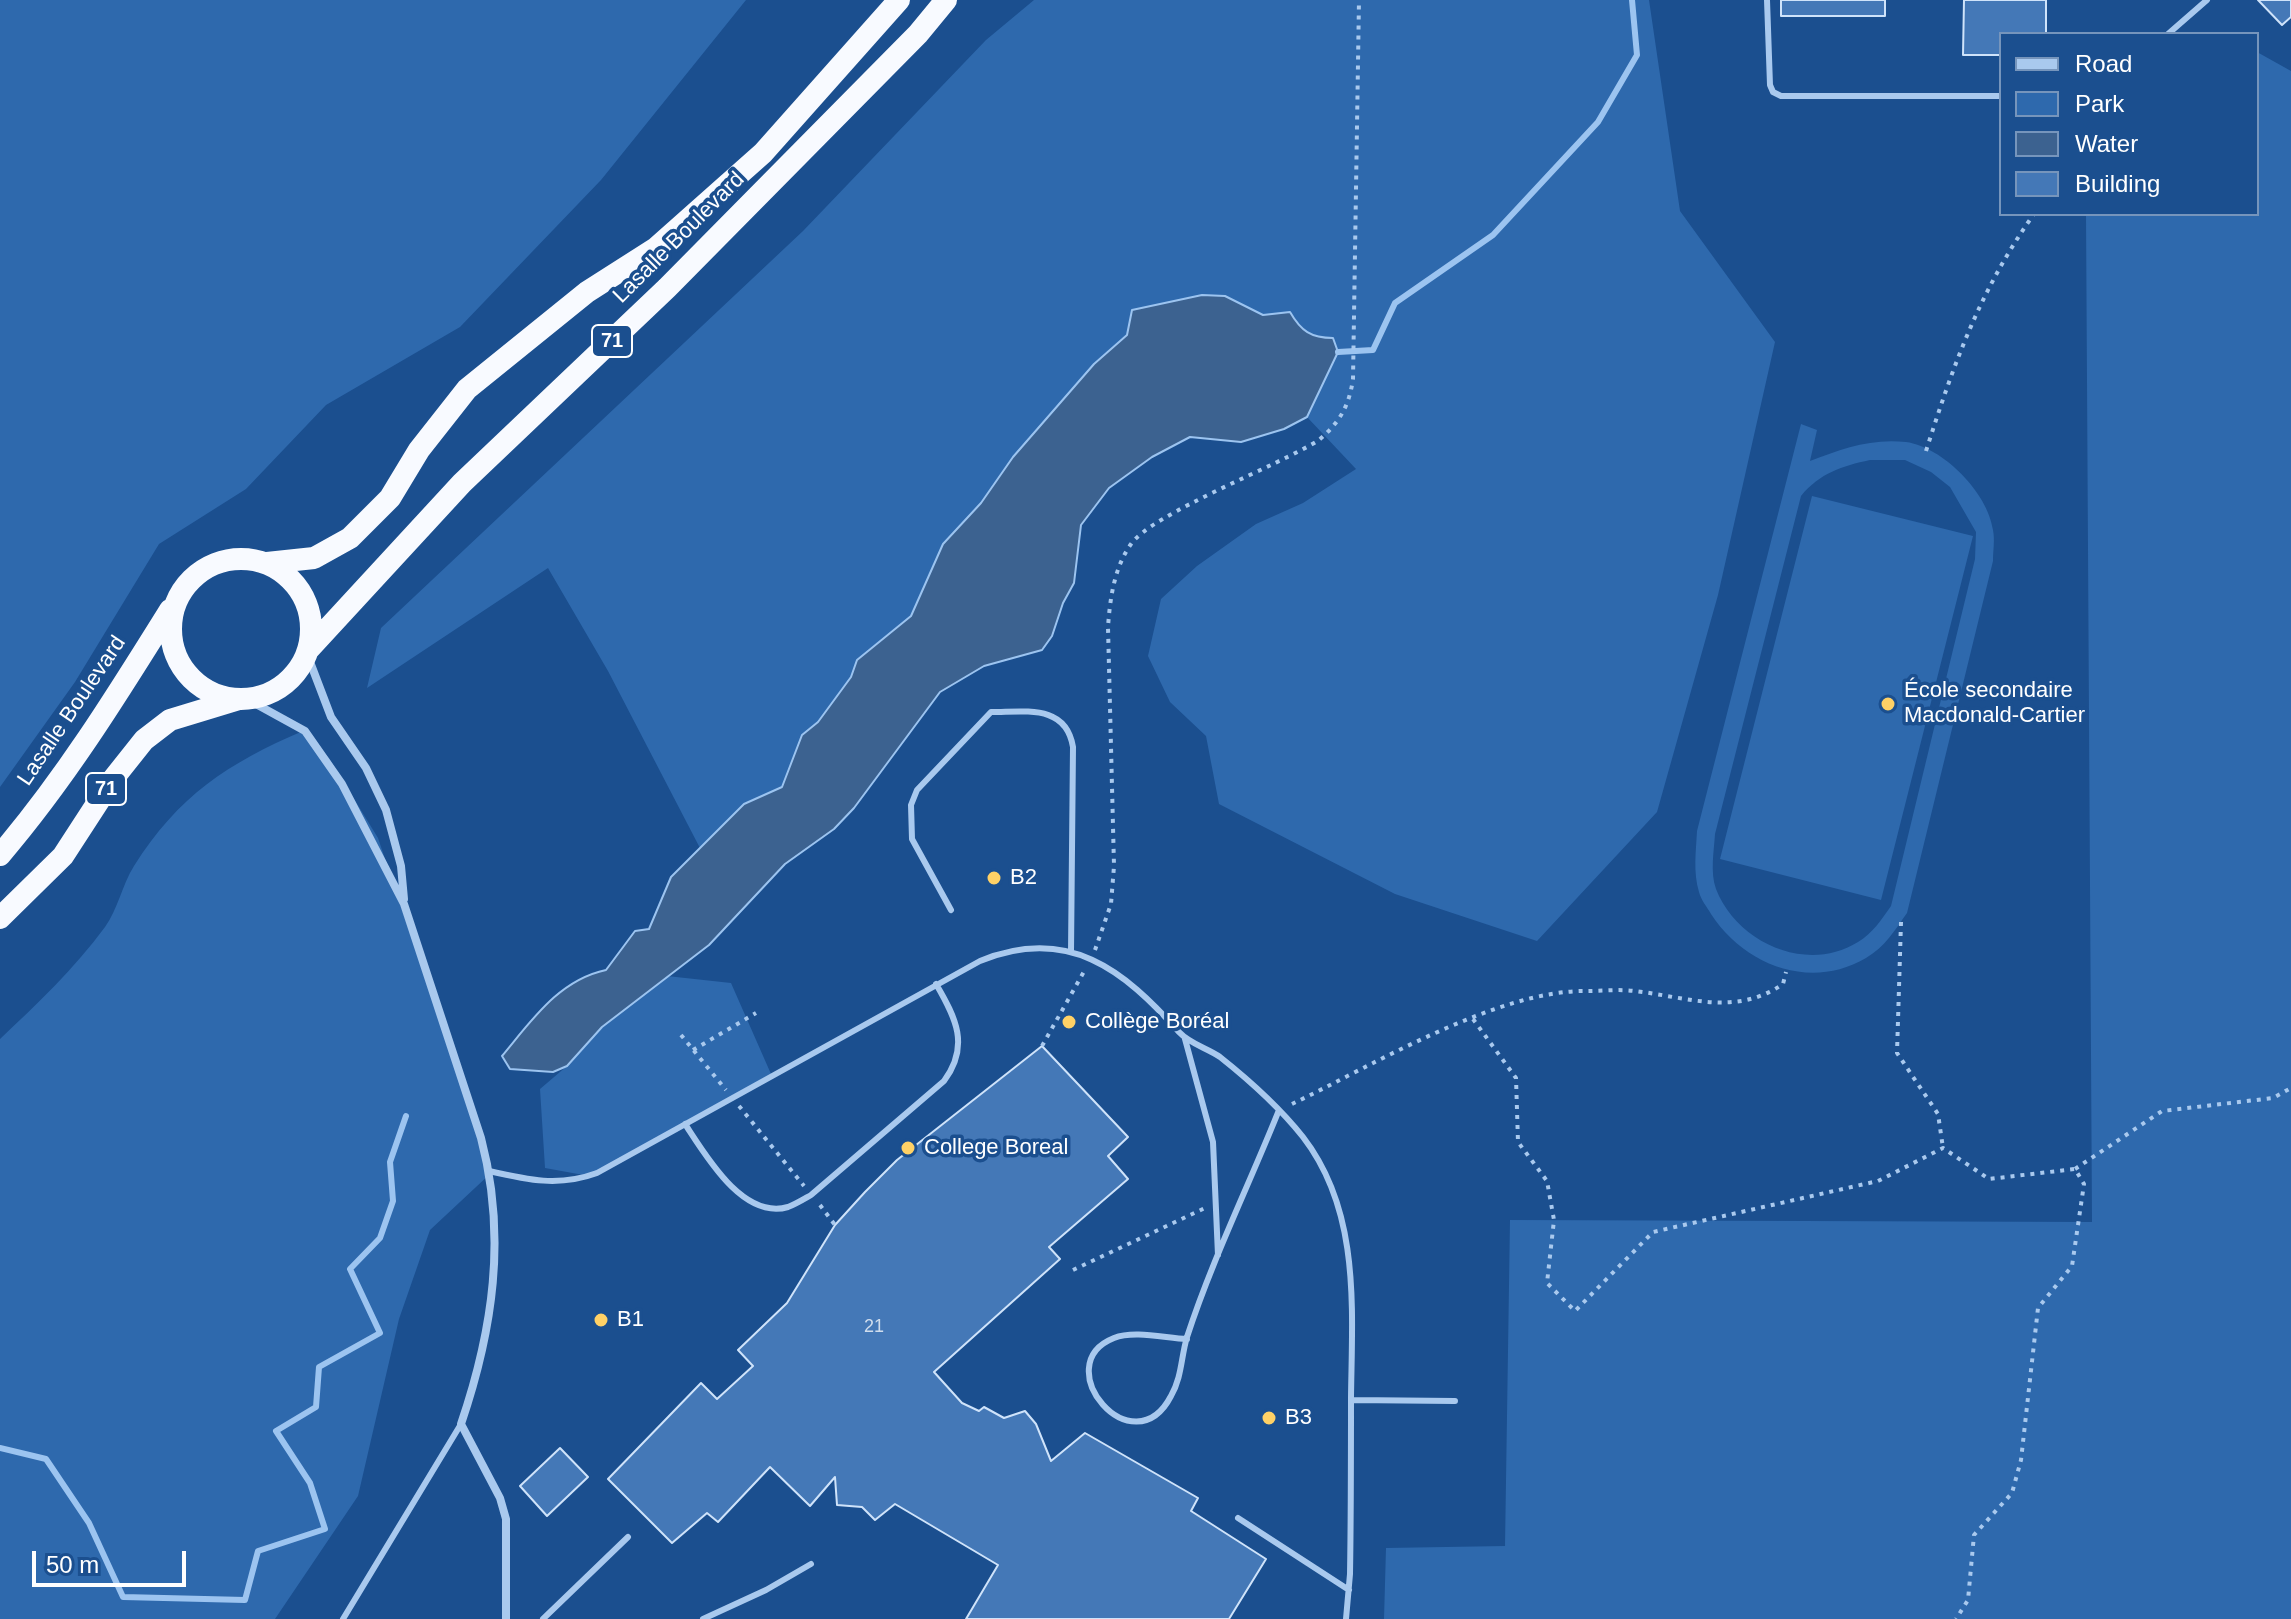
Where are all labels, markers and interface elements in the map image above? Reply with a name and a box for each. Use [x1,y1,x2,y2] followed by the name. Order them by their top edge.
[1999,32,2259,216] legend
[2075,50,2132,77] text: Road
[2075,90,2124,117] text: Park
[2075,130,2138,157] text: Water
[608,167,750,309] street label: Lasalle Boulevard
[2075,170,2160,197] text: Building
[592,325,632,357] road number: 71
[12,631,132,791] street label: Lasalle Boulevard
[1904,678,2085,730] place label: École secondaire Macdonald-Cartier
[1879,695,1897,713] marker: École secondaire Macdonald-Cartier
[86,773,126,805] road number: 71
[1010,865,1037,891] place label: B2
[985,869,1003,887] marker: B2
[1085,1009,1229,1035] place label: Collège Boréal
[1060,1013,1078,1031] marker: Collège Boréal
[924,1135,1068,1161] place label: College Boreal
[899,1139,917,1157] marker: College Boreal
[617,1307,644,1333] place label: B1
[592,1311,610,1329] marker: B1
[864,1316,884,1338] house number: 21
[1285,1405,1312,1431] place label: B3
[1260,1409,1278,1427] marker: B3
[36,1535,190,1585] scale bar
[46,1551,99,1578] text: 50 m

